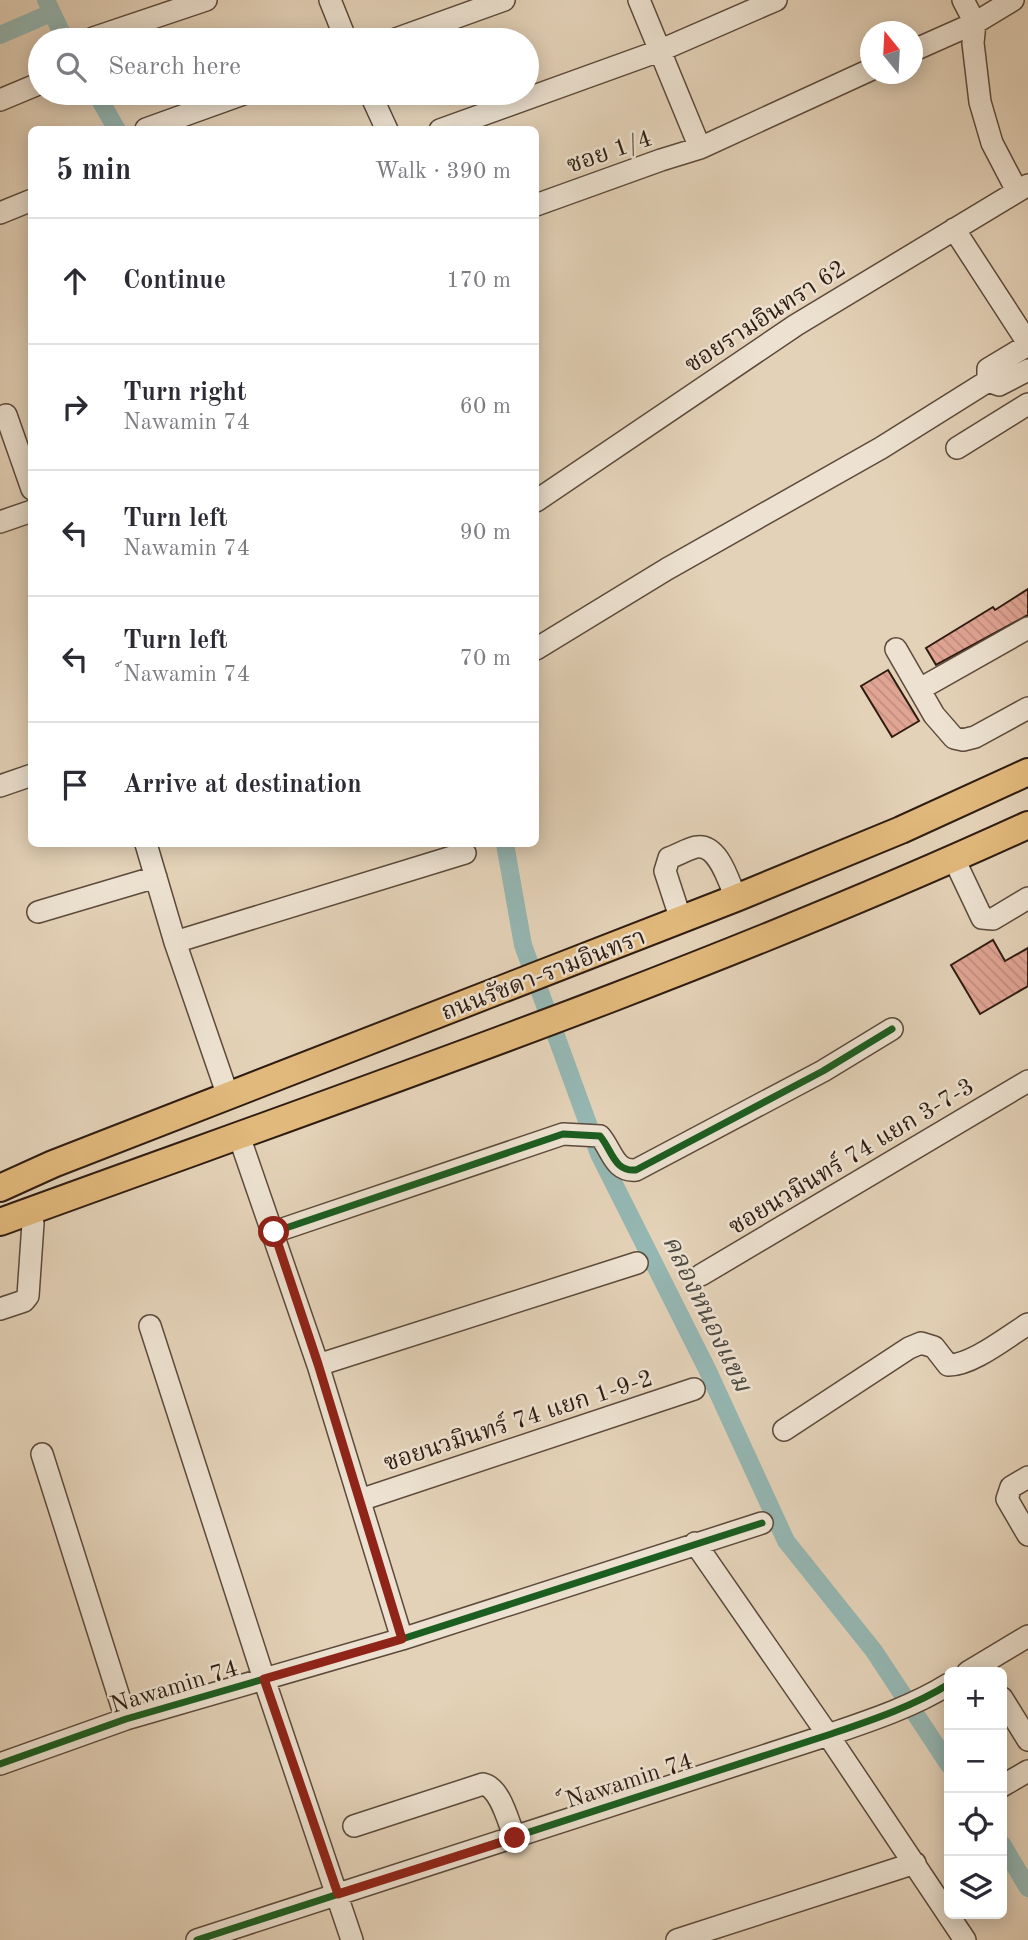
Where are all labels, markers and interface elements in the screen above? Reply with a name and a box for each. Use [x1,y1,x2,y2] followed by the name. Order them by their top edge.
[860,21,923,84] north arrow
[28,28,539,105] search box
[52,48,90,86] icon: search
[108,54,241,80] text: Search here
[564,127,655,179] street label: ซอย 1/4
[56,156,131,186] text: 5 min
[375,160,511,183] text: Walk · 390 m
[680,255,851,378] street label: ซอยรามอินทรา 62
[56,262,94,300] icon: ahead
[123,268,226,294] text: Continue
[446,269,511,292] text: 170 m
[123,380,246,406] text: Turn right
[56,388,94,426] icon: right
[460,395,511,418] text: 60 m
[123,411,250,434] text: Nawamin 74
[123,506,228,532] text: Turn left
[56,514,94,552] icon: left
[460,521,511,544] text: 90 m
[123,537,250,560] text: Nawamin 74
[123,628,228,654] text: Turn left
[56,640,94,678] icon: left
[460,647,511,670] text: 70 m
[123,663,250,686] text: ์Nawamin 74
[56,766,94,804] icon: arrive
[123,772,362,798] text: Arrive at destination
[437,923,649,1026] street label: ถนนรัชดา-รามอินทรา
[722,1070,979,1240] street label: ซอยนวมินทร์ 74 แยก 3-7-3
[258,1216,289,1247] route start
[657,1232,756,1397] water label: คลองหนองแขม
[379,1361,656,1477] street label: ซอยนวมินทร์ 74 แยก 1-9-2
[108,1657,241,1719] street label: Nawamin 74
[944,1667,1007,1919] map controls
[944,1667,1007,1730] button: +
[944,1730,1007,1793] button: −
[552,1744,696,1817] street label: ์Nawamin 74
[944,1793,1007,1856] button: locate
[499,1822,530,1853] route end
[944,1856,1007,1919] button: layers

